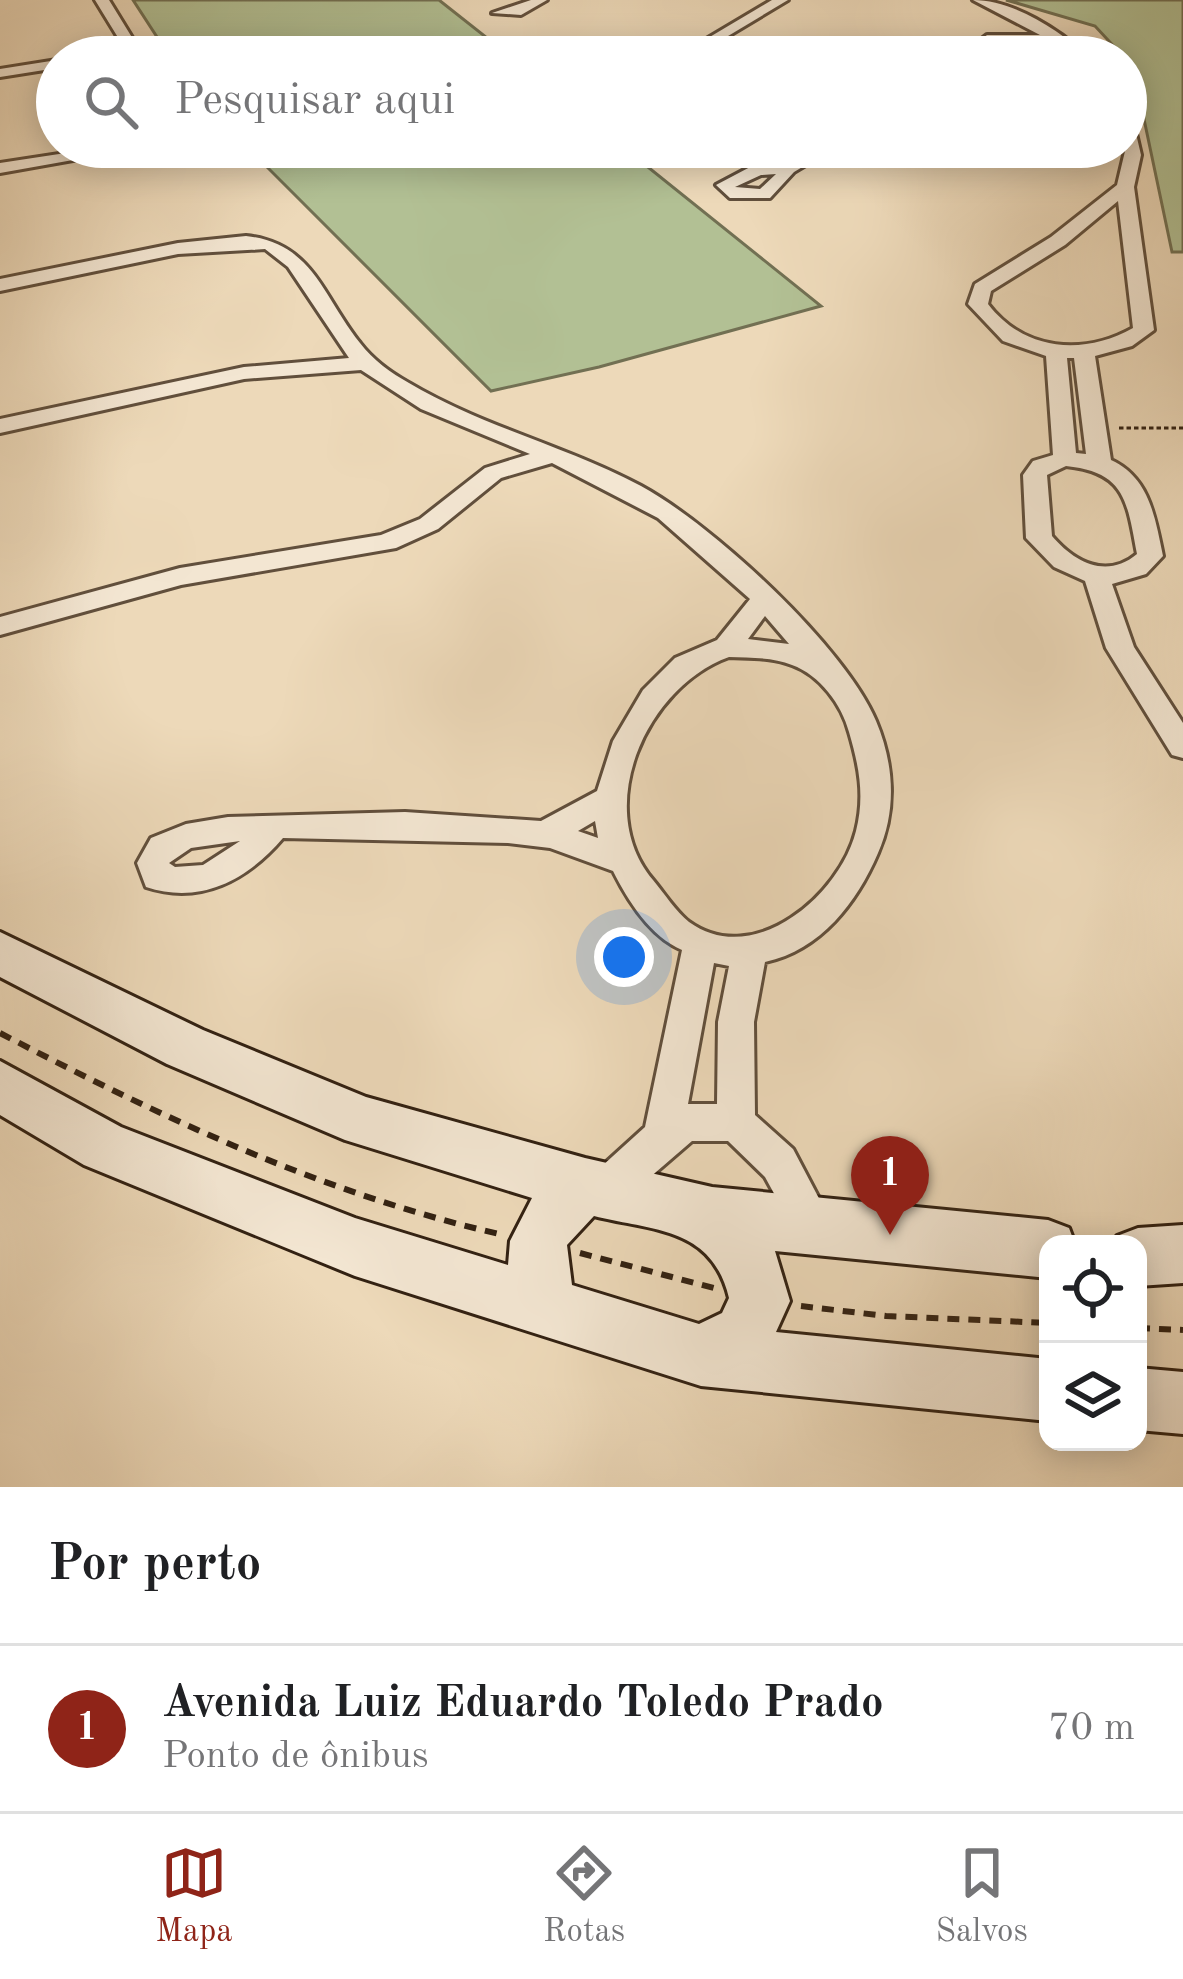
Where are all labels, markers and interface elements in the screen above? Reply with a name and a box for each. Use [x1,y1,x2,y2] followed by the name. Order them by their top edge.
[36,36,1147,168] search box
[78,69,144,135] icon: search
[174,79,455,124] text: Pesquisar aqui
[594,927,654,987] your location
[851,1136,929,1235] pin: 1
[1039,1235,1147,1451] map controls
[1039,1235,1147,1343] button: locate
[1039,1343,1147,1451] button: layers
[48,1540,262,1591] text: Por perto
[162,1682,884,1727] text: Avenida Luiz Eduardo Toledo Prado
[76,1709,98,1748] text: 1
[1048,1709,1135,1748] text: 70 m
[162,1737,429,1776] text: Ponto de ônibus
[155,1840,233,1953] tab: Mapa
[543,1840,625,1953] tab: Rotas
[936,1840,1028,1953] tab: Salvos

